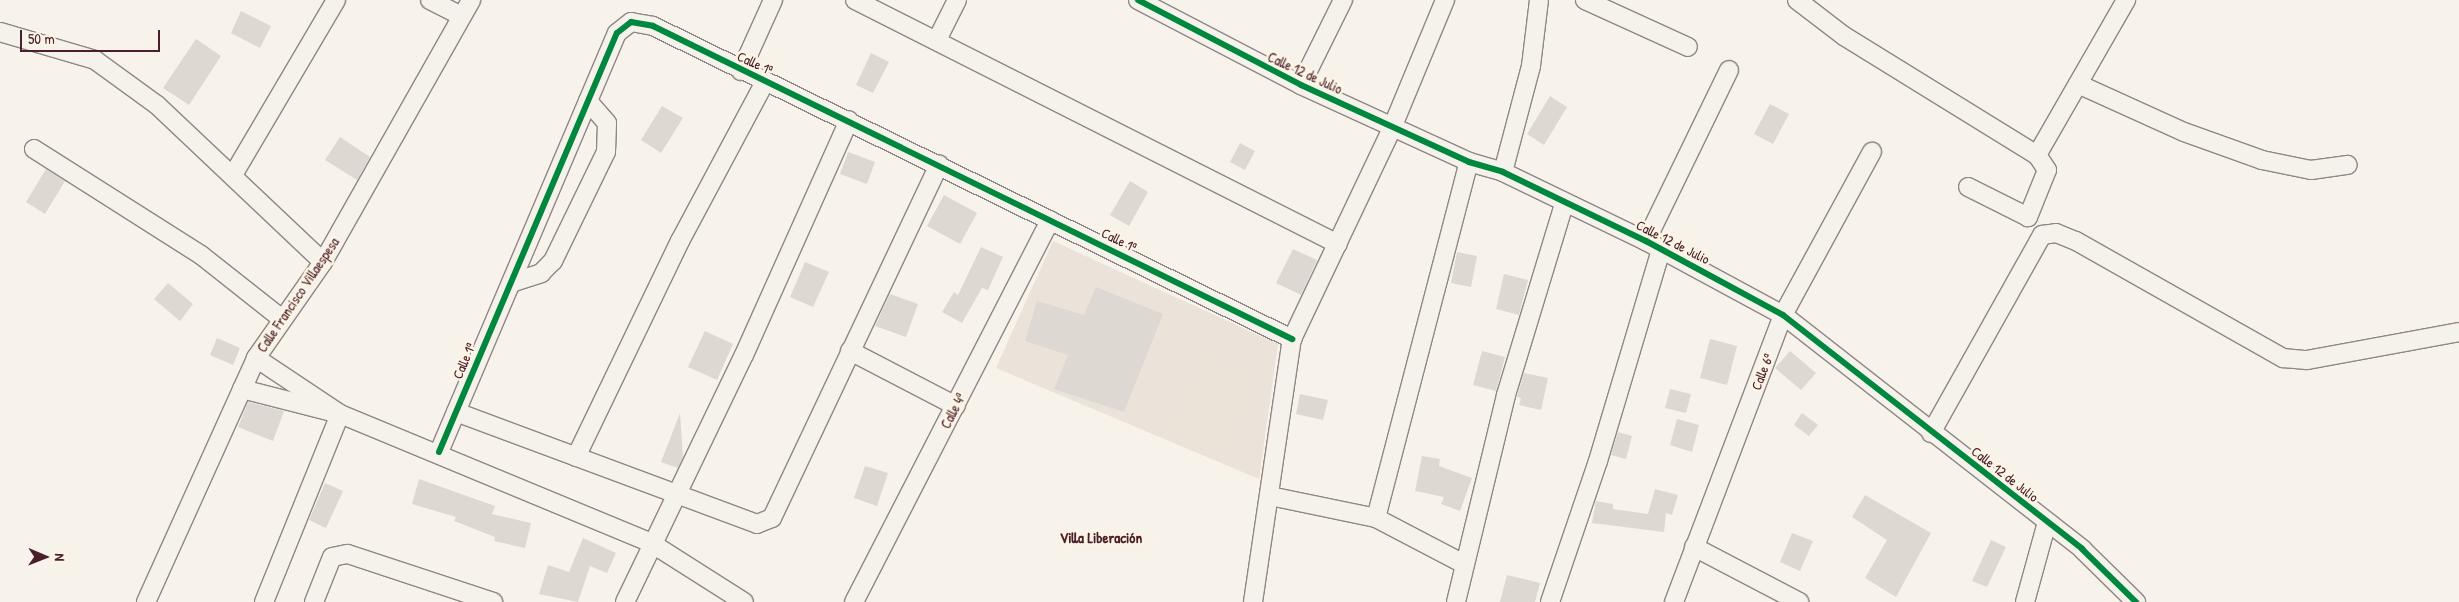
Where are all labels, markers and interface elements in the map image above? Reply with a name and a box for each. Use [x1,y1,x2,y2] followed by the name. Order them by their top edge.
[22,20,162,52] scale bar
[28,28,55,49] text: 50 m
[735,48,775,78] street label: Calle 1ª
[1265,48,1345,98] street label: Calle 12 de Julio
[1633,216,1713,268] street label: Calle 12 de Julio
[1099,224,1139,256] street label: Calle 1ª
[253,234,343,356] street label: Calle Francisco Villaespesa
[449,341,479,381] street label: Calle 1ª
[1747,351,1777,393] street label: Calle 6ª
[937,391,969,431] street label: Calle 4ª
[1968,443,2042,505] street label: Calle 12 de Julio
[1060,529,1142,547] district label: Villa Liberación
[20,532,70,582] north arrow
[51,553,70,561] text: N

